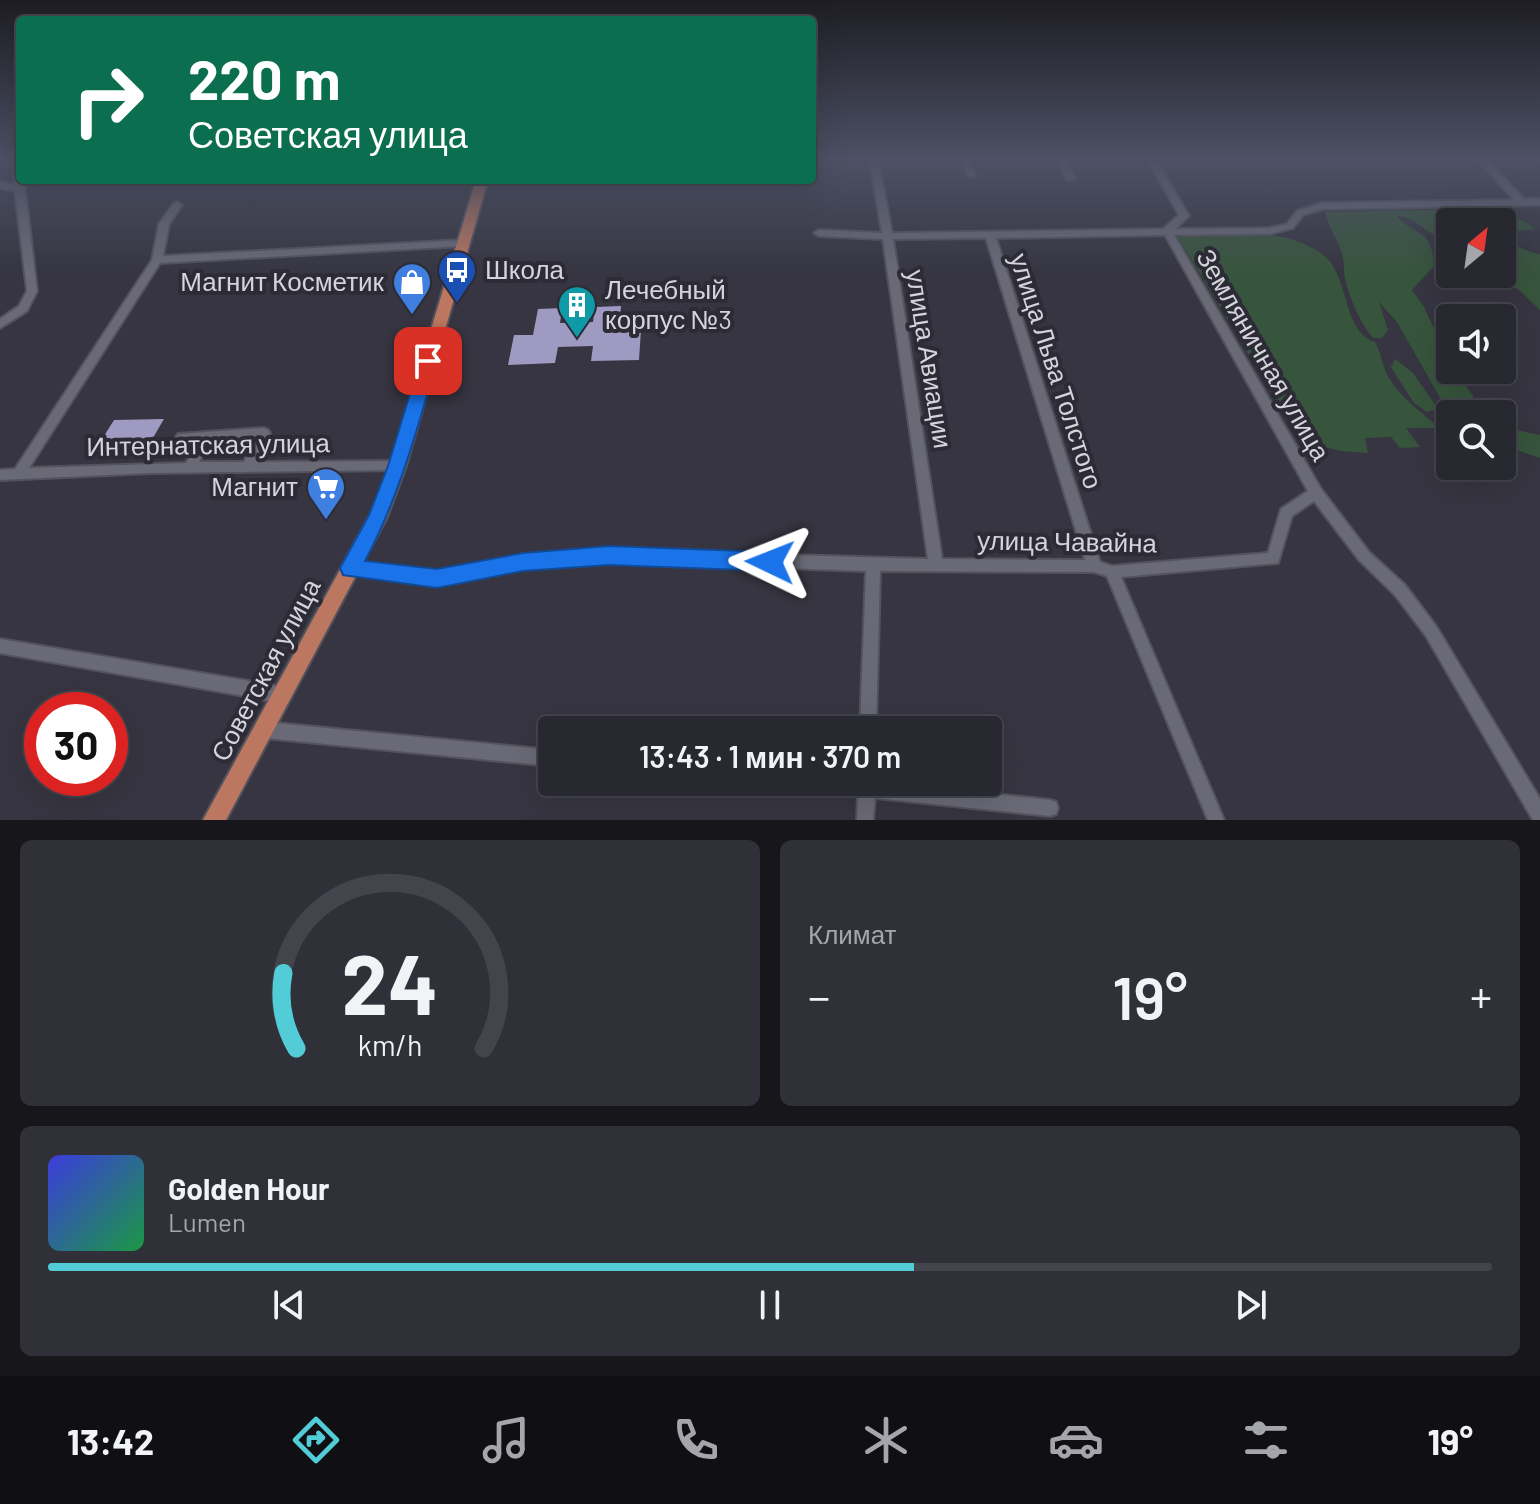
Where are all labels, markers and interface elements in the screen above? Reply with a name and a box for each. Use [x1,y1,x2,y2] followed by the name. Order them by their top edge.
[188,44,341,111] text: 220 m
[56,48,160,152] icon: right
[188,112,468,155] text: Советская улица
[1436,208,1516,288] north arrow
[1436,208,1516,480] map controls
[1191,243,1338,466] street label: Земляничная улица
[436,249,478,304] bus stop icon: Школа
[1005,249,1110,492] street label: улица Льва Толстого
[485,253,565,284] place label: Школа
[391,261,433,316] shop icon: Магнит Косметик
[180,265,385,296] place label: Магнит Косметик
[901,267,960,450] street label: улица Авиации
[605,273,732,334] place label: Лечебный корпус №3
[556,284,598,339] building icon: Лечебный корпус №3
[1436,304,1516,384] button: sound
[394,327,462,395] pin
[406,339,450,383] icon: arrive
[1436,400,1516,480] button: search
[86,426,331,461] street label: Интернатская улица
[305,466,347,521] supermarket icon: Магнит
[211,470,298,501] place label: Магнит
[728,520,812,604] position arrow
[977,523,1158,558] street label: улица Чавайна
[204,572,326,766] street label: Советская улица
[24,692,128,796] speed limit sign: 30
[639,738,901,774] text: 13:43 · 1 мин · 370 m
[808,918,897,949] text: Климат
[342,932,438,1032] text: 24
[1112,960,1188,1032] text: 19°
[808,969,830,1022] text: −
[1470,969,1492,1022] text: +
[358,1027,422,1062] text: km/h
[168,1170,330,1206] text: Golden Hour
[168,1206,246,1237] text: Lumen
[267,1283,311,1327] icon: previous
[748,1283,792,1327] icon: pause
[1229,1283,1273,1327] icon: next
[288,1412,344,1468] icon: directions
[478,1412,534,1468] icon: music
[668,1412,724,1468] icon: phone
[858,1412,914,1468] icon: climate
[1048,1412,1104,1468] icon: car
[1238,1412,1294,1468] icon: filters
[67,1419,154,1462] text: 13:42
[1428,1419,1473,1462] text: 19°

